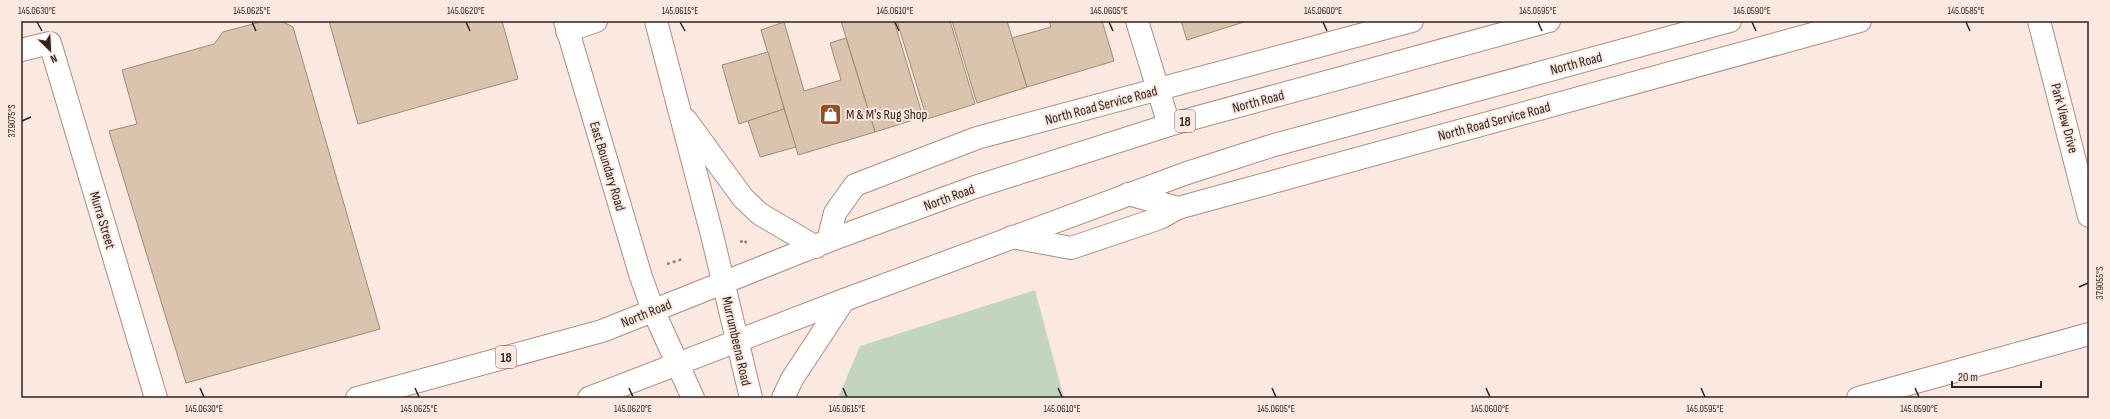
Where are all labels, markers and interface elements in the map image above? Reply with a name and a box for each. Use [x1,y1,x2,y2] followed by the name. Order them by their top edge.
[18,5,56,17] text: 145.0630°E
[233,5,271,17] text: 145.0625°E
[447,5,485,17] text: 145.0620°E
[662,5,698,17] text: 145.0615°E
[876,5,914,17] text: 145.0610°E
[1090,5,1128,17] text: 145.0605°E
[1304,5,1342,17] text: 145.0600°E
[1519,5,1557,17] text: 145.0595°E
[1733,5,1771,17] text: 145.0590°E
[1947,5,1985,17] text: 145.0585°E
[30,30,70,70] north arrow
[1548,48,1604,79] street label: North Road
[48,52,59,66] text: N
[2047,81,2082,155] street label: Park View Drive
[1043,82,1159,129] street label: North Road Service Road
[1230,86,1286,117] street label: North Road
[1436,98,1552,145] street label: North Road Service Road
[818,101,844,127] shop icon: M & M's Rug Shop
[6,104,18,138] text: 37.9075°S
[846,106,928,123] place label: M & M's Rug Shop
[1175,110,1195,132] road number: 18
[586,119,629,213] street label: East Boundary Road
[921,180,977,215] street label: North Road
[86,189,119,251] street label: Murra Street
[2094,266,2106,300] text: 37.9055°S
[718,295,755,388] street label: Murrumbeena Road
[618,296,674,331] street label: North Road
[496,346,516,368] road number: 18
[1952,363,2041,389] scale bar
[1958,370,1978,385] text: 20 m
[185,403,223,415] text: 145.0630°E
[400,403,438,415] text: 145.0625°E
[614,403,652,415] text: 145.0620°E
[829,403,865,415] text: 145.0615°E
[1043,403,1081,415] text: 145.0610°E
[1257,403,1295,415] text: 145.0605°E
[1471,403,1509,415] text: 145.0600°E
[1686,403,1724,415] text: 145.0595°E
[1900,403,1938,415] text: 145.0590°E

